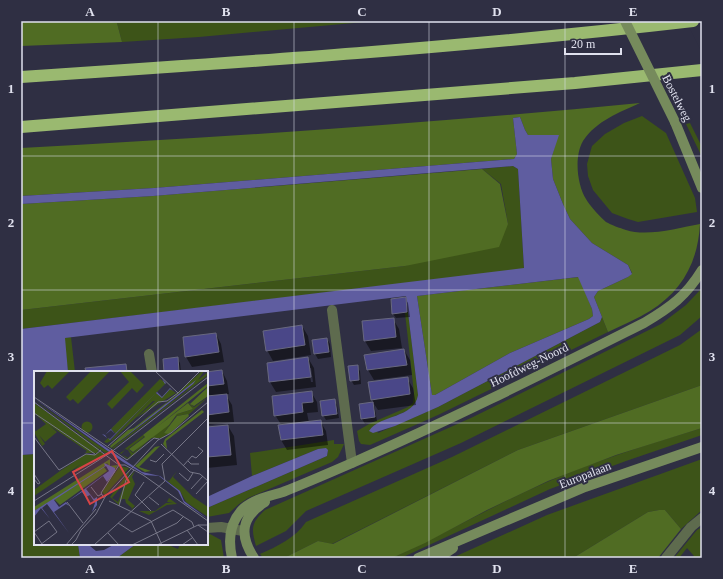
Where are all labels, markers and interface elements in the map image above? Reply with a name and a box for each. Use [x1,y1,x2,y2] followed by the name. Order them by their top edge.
[85,4,95,19] text: A
[222,4,231,19] text: B
[357,4,367,19] text: C
[492,4,502,19] text: D
[629,4,637,19] text: E
[565,30,621,56] scale bar
[571,37,596,51] text: 20 m
[659,72,695,124] street label: Bostelweg
[8,81,14,96] text: 1
[709,81,715,96] text: 1
[8,215,14,230] text: 2
[709,215,715,230] text: 2
[488,340,570,390] street label: Hoofdweg-Noord
[8,349,15,364] text: 3
[709,349,716,364] text: 3
[34,371,208,545] inset map
[557,459,613,491] street label: Europalaan
[8,483,15,498] text: 4
[709,483,716,498] text: 4
[85,561,95,576] text: A
[222,561,231,576] text: B
[357,561,367,576] text: C
[492,561,502,576] text: D
[629,561,637,576] text: E

